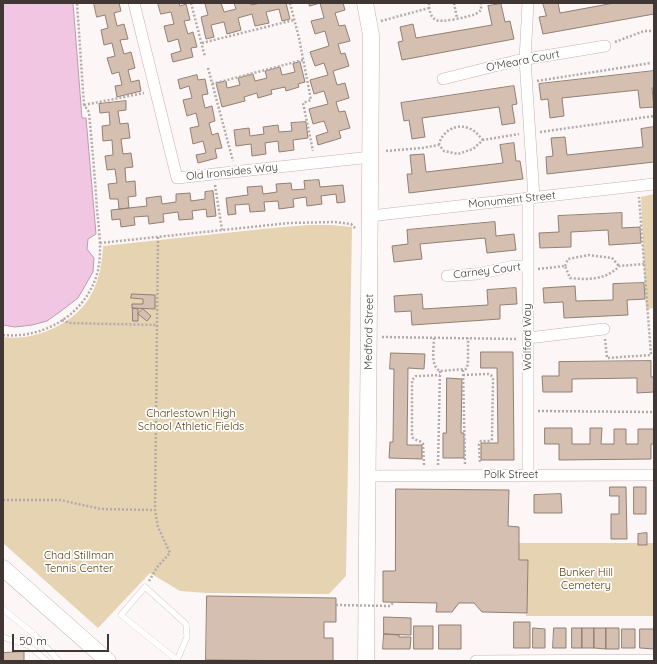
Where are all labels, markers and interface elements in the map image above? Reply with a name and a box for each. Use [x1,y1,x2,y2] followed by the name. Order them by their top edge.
[485,47,561,75] street label: O'Meara Court
[185,161,279,183] street label: Old Ironsides Way
[468,189,556,211] street label: Monument Street
[452,260,522,282] street label: Carney Court
[362,294,376,370] street label: Medford Street
[521,303,535,371] street label: Walford Way
[138,407,244,433] park label: Charlestown High School Athletic Fields
[484,468,538,482] street label: Polk Street
[44,549,114,575] park label: Chad Stillman Tennis Center
[559,566,613,592] park label: Bunker Hill Cemetery
[14,626,111,652] scale bar
[19,633,47,648] text: 50 m

